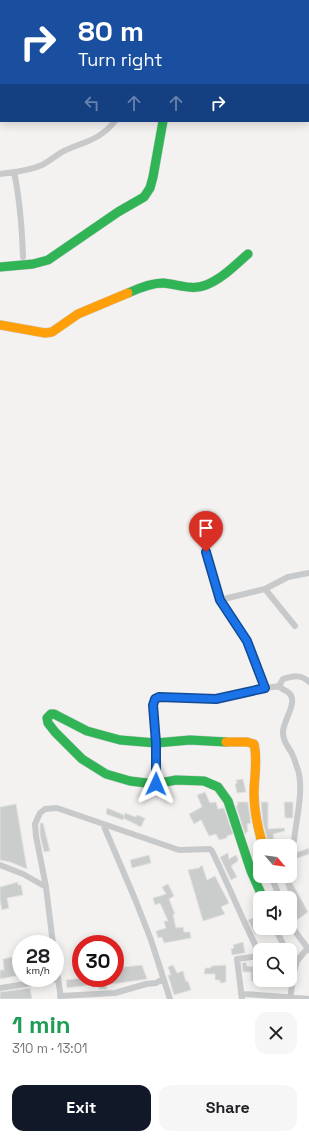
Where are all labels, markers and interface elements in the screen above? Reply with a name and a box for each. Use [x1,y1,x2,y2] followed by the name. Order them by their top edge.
[78,13,144,49] text: 80 m
[12,16,64,68] icon: right
[78,48,162,71] text: Turn right
[81,92,103,114] icon: left
[123,92,145,114] icon: ahead
[165,92,187,114] icon: ahead
[207,92,229,114] icon: right
[189,511,223,552] pin
[195,517,217,539] icon: arrive
[135,763,177,805] position arrow
[253,839,297,883] north arrow
[253,839,297,987] map controls
[253,891,297,935] button: sound
[72,935,124,987] speed limit sign: 30
[26,943,50,969] text: 28
[253,943,297,987] button: search
[26,964,50,977] text: km/h
[12,1009,71,1040] text: 1 min
[255,1012,297,1054] button: close
[12,1040,87,1057] text: 310 m · 13:01
[12,1085,151,1131] button: Exit
[159,1085,297,1131] button: Share

